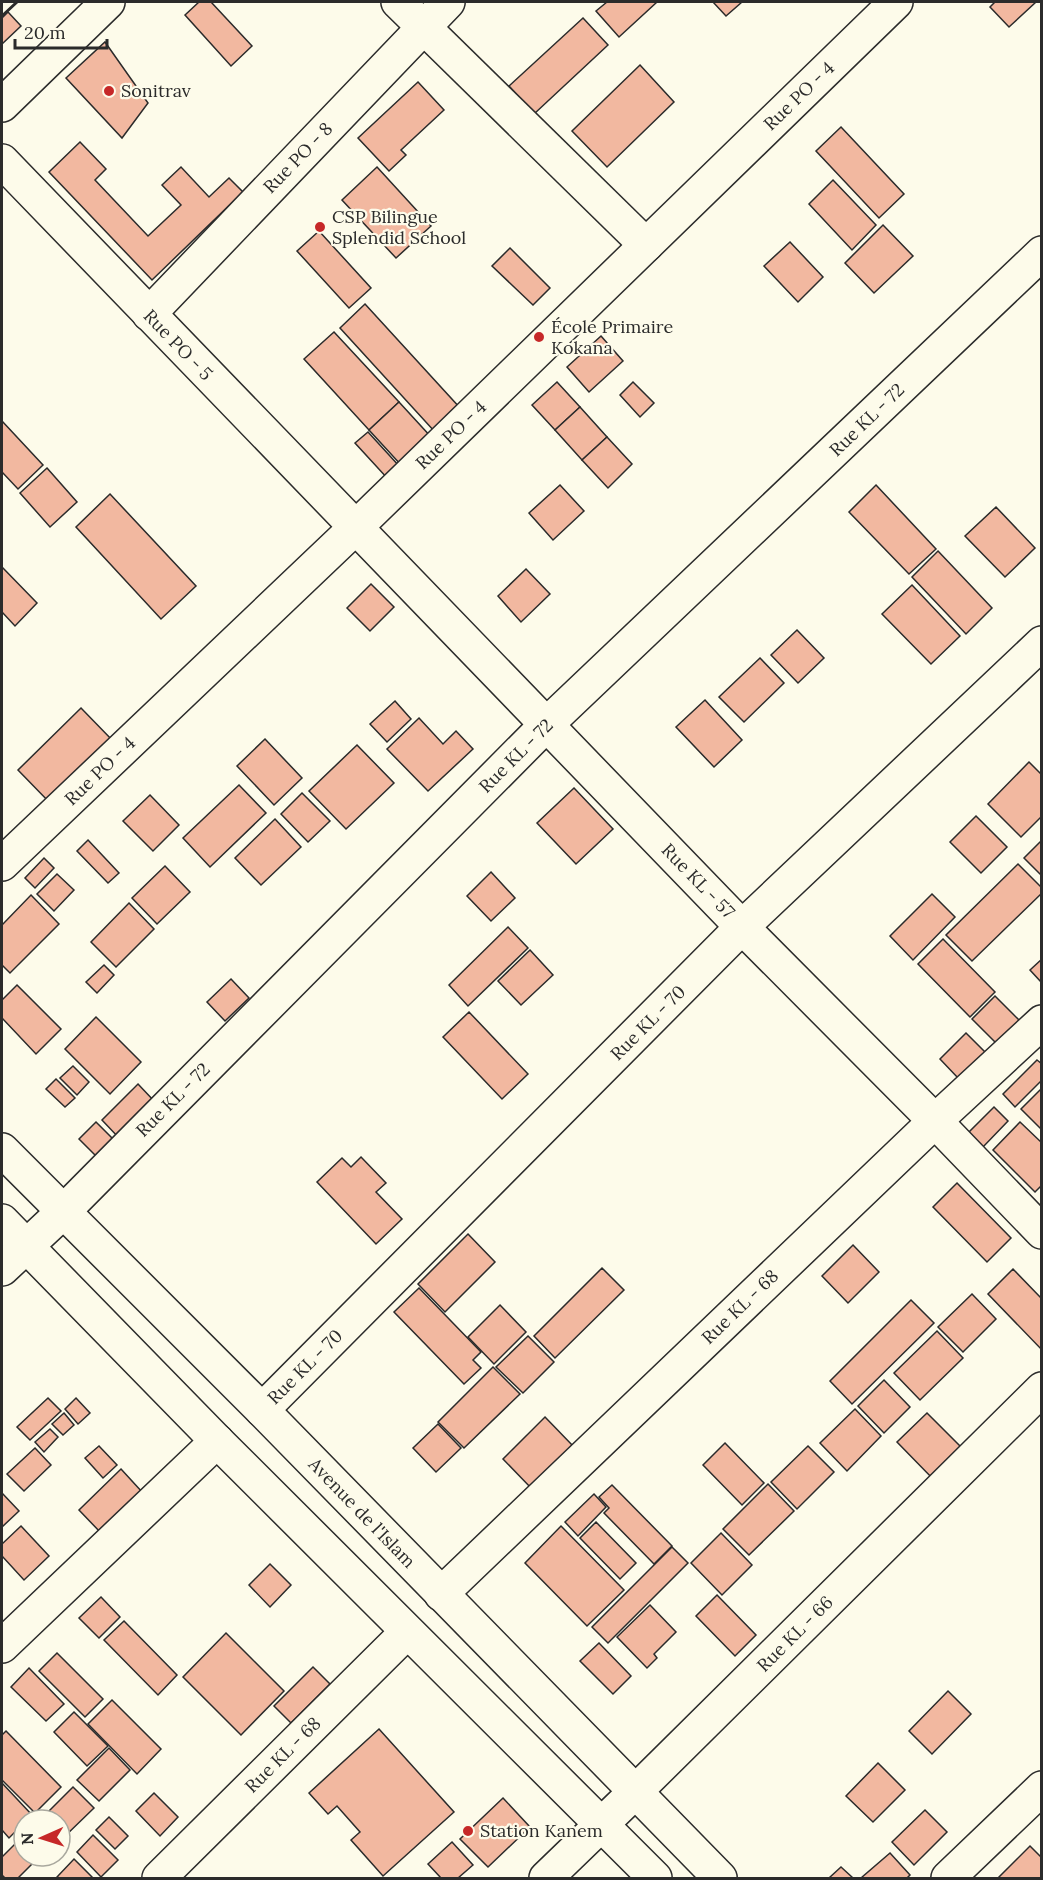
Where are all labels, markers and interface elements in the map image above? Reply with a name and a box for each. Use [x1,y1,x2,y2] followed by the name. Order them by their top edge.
[15,12,106,50] scale bar
[24,21,66,44] text: 20 m
[758,56,839,135] street label: Rue PO - 4
[121,79,192,102] place label: Sonitrav
[102,84,116,98] marker: Sonitrav
[258,117,337,198] street label: Rue PO - 8
[332,205,466,249] place label: CSP Bilingue Splendid School
[313,220,327,234] marker: CSP Bilingue Splendid School
[139,304,218,385] street label: Rue PO - 5
[551,315,673,359] place label: École Primaire Kokana
[532,330,546,344] marker: École Primaire Kokana
[824,378,909,461] street label: Rue KL - 72
[410,395,491,474] street label: Rue PO - 4
[474,714,558,798] street label: Rue KL - 72
[59,731,140,810] street label: Rue PO - 4
[657,838,740,923] street label: Rue KL - 57
[605,980,690,1065] street label: Rue KL - 70
[131,1058,215,1142] street label: Rue KL - 72
[696,1264,783,1349] street label: Rue KL - 68
[262,1324,347,1409] street label: Rue KL - 70
[303,1452,421,1573] street label: Avenue de l'Islam
[752,1591,838,1677] street label: Rue KL - 66
[240,1712,325,1797] street label: Rue KL - 68
[12,1808,72,1868] north arrow
[480,1819,603,1842] place label: Station Kanem
[461,1824,475,1838] marker: Station Kanem
[17,1832,37,1845] text: N

